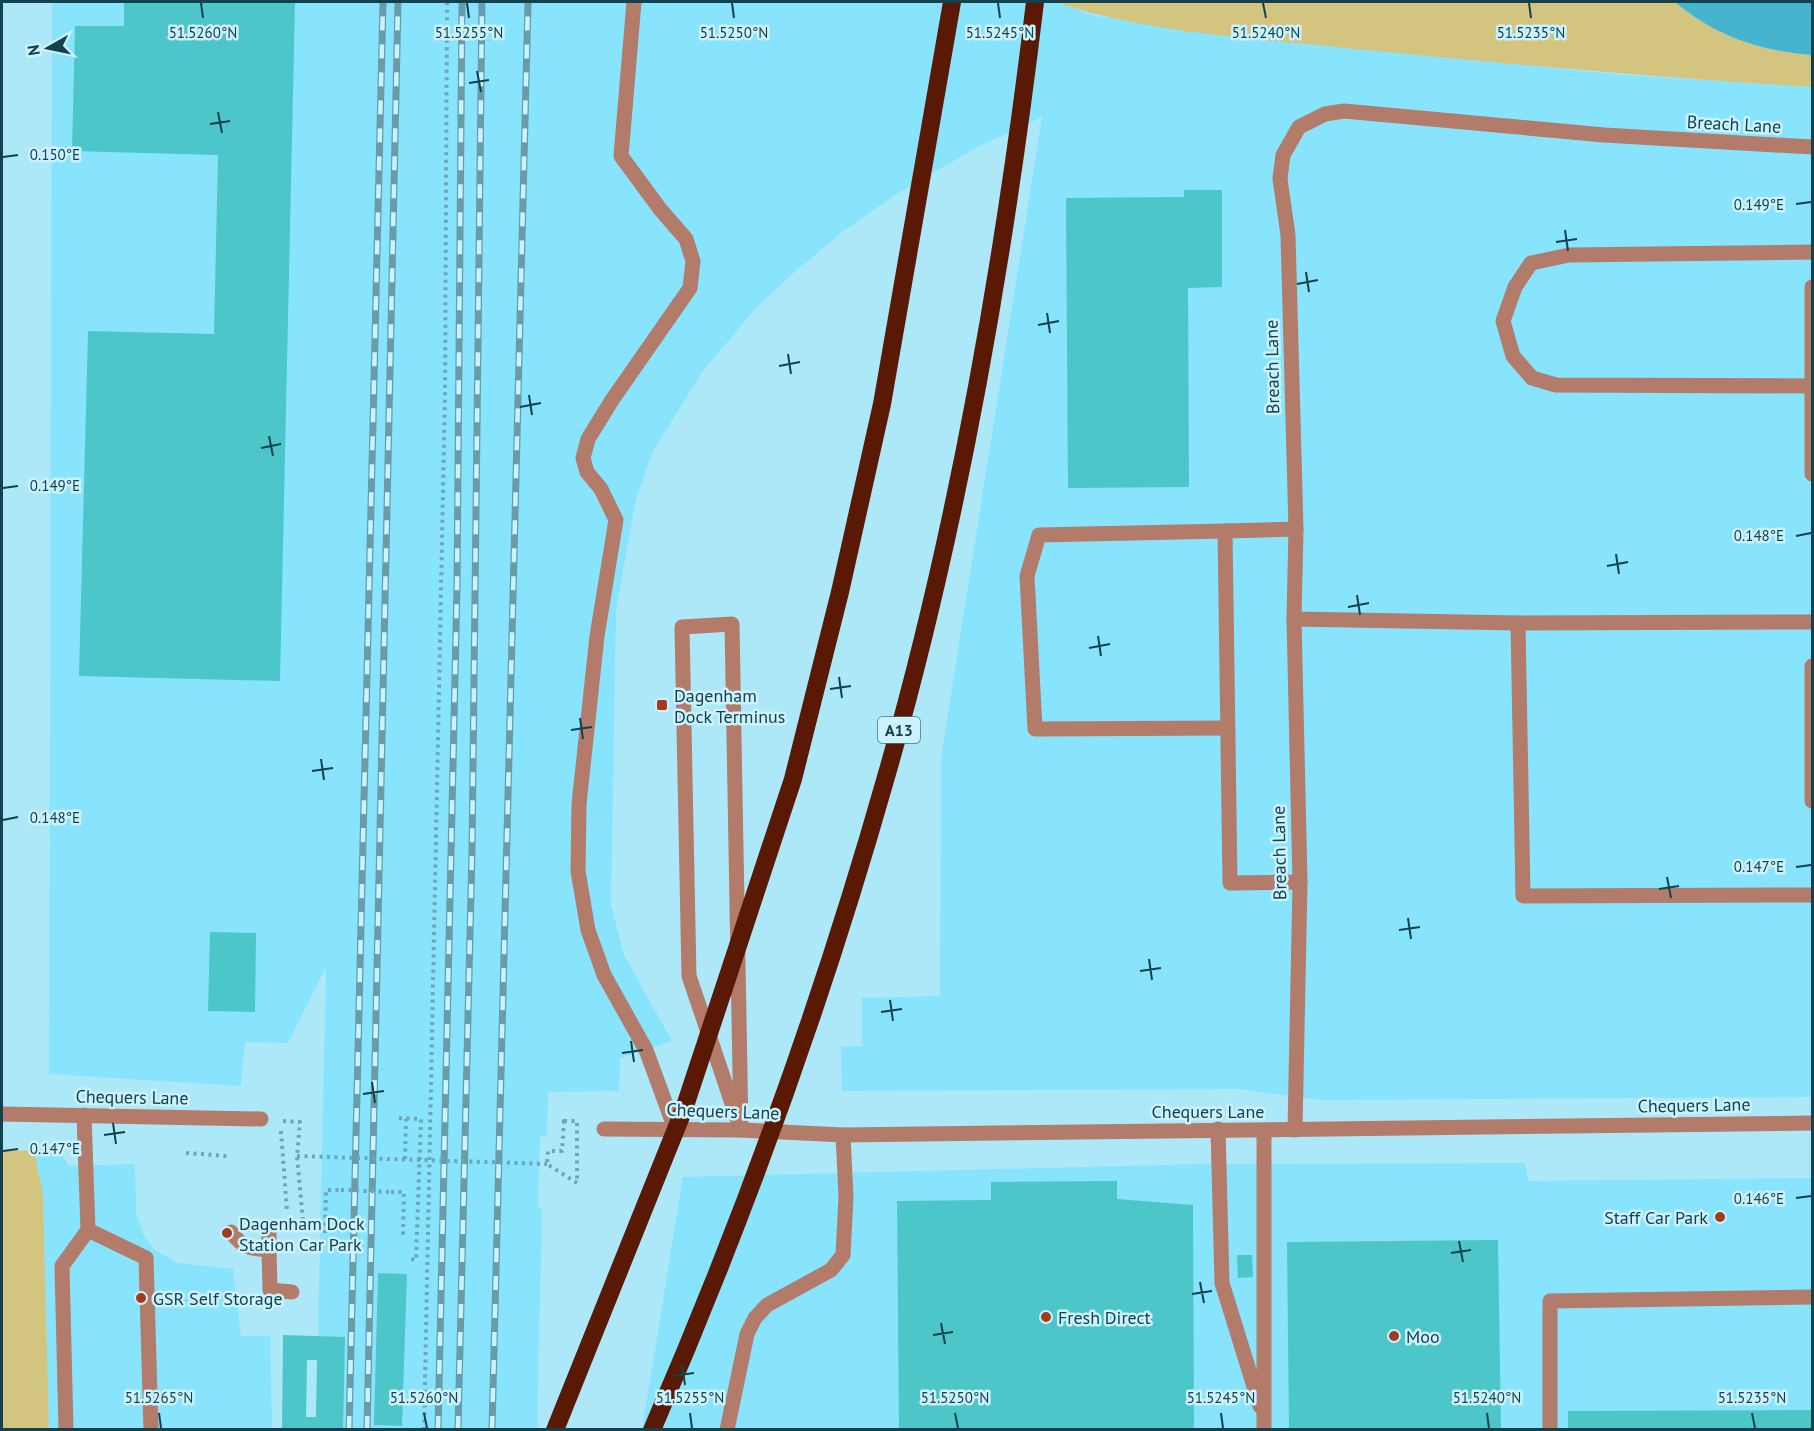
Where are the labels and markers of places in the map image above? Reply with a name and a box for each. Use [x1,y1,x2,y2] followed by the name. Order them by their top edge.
[674,684,785,728] place label: Dagenham Dock Terminus
[655,698,669,712] marker: Dagenham Dock Terminus
[1604,1206,1708,1229] place label: Staff Car Park
[1713,1210,1727,1224] marker: Staff Car Park
[239,1212,365,1256] place label: Dagenham Dock Station Car Park
[220,1226,234,1240] marker: Dagenham Dock Station Car Park
[153,1287,283,1310] place label: GSR Self Storage
[134,1291,148,1305] marker: GSR Self Storage
[1058,1306,1151,1329] place label: Fresh Direct
[1039,1310,1053,1324] marker: Fresh Direct
[1406,1325,1440,1348] place label: Moo
[1387,1329,1401,1343] marker: Moo

